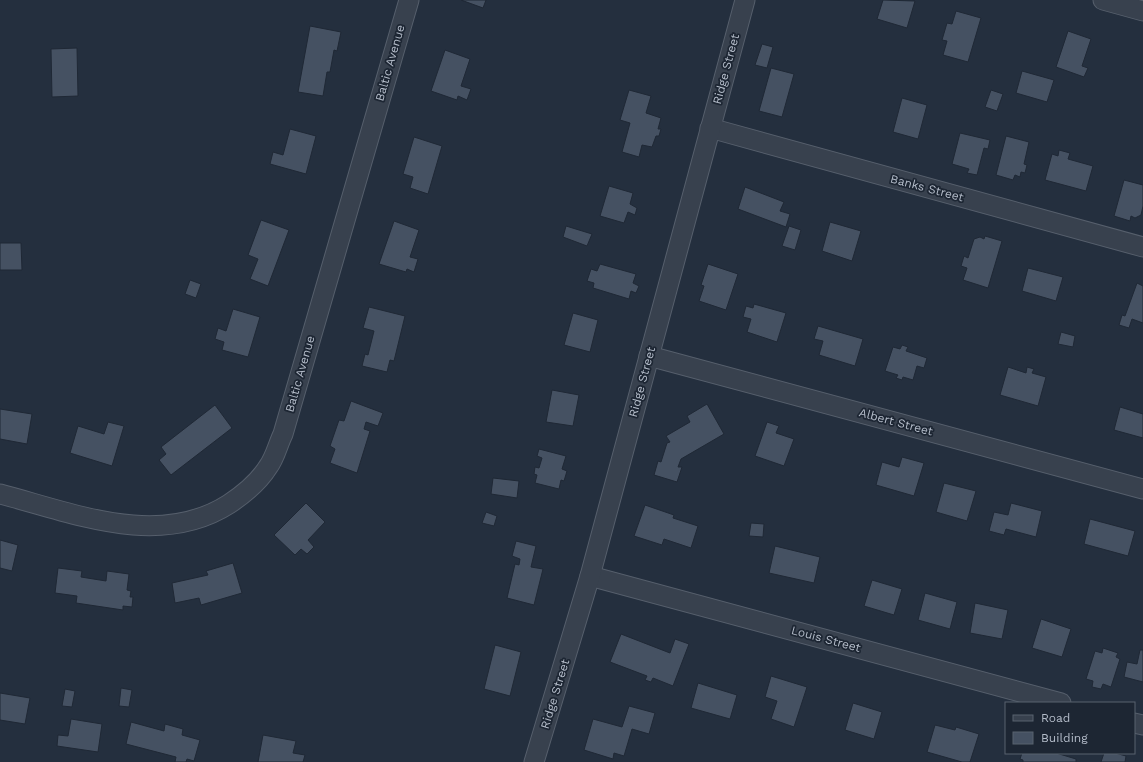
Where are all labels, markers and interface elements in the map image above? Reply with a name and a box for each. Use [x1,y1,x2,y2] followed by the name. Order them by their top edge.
[372,23,408,103] street label: Baltic Avenue
[710,32,742,106] street label: Ridge Street
[889,171,965,205] street label: Banks Street
[282,334,318,414] street label: Baltic Avenue
[626,345,658,419] street label: Ridge Street
[858,405,934,439] street label: Albert Street
[790,623,862,655] street label: Louis Street
[538,657,572,731] street label: Ridge Street
[1005,702,1135,754] legend
[1041,711,1070,725] text: Road
[1041,731,1088,745] text: Building

